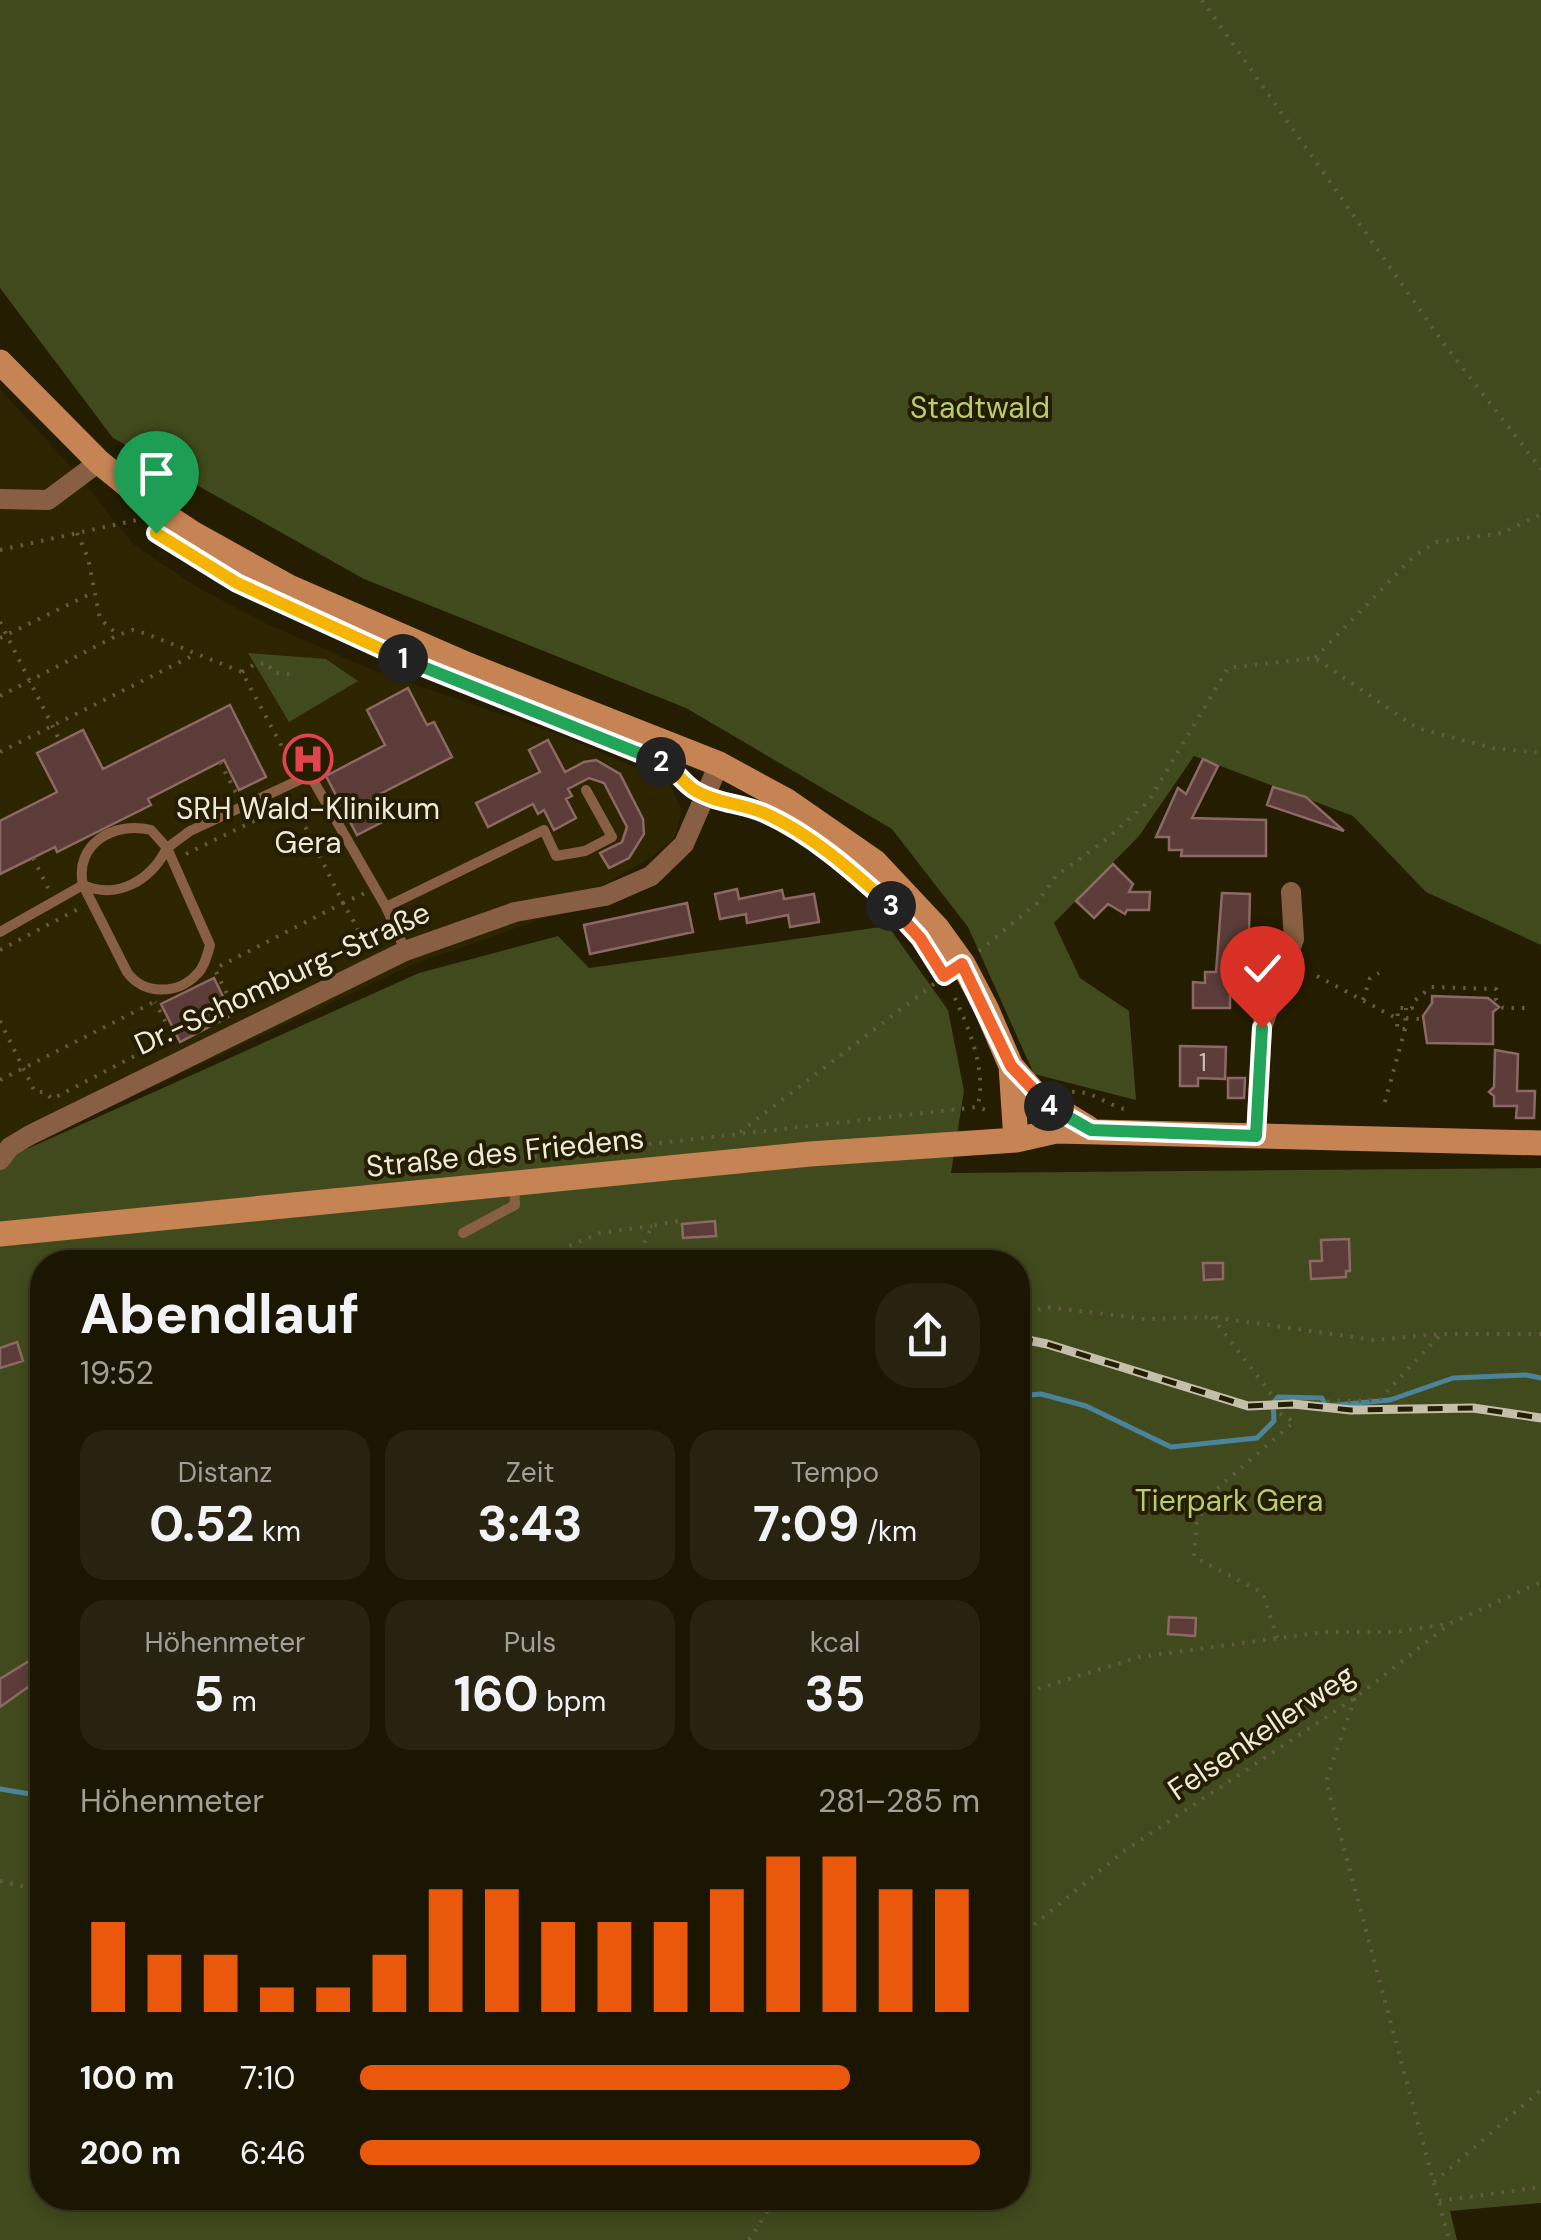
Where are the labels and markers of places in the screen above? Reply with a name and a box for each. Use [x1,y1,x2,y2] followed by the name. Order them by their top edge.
[114,431,199,534] pin
[378,634,428,684] pin: 1
[282,733,334,785] hospital icon: SRH Wald-Klinikum Gera
[636,737,686,787] pin: 2
[176,789,440,862] place label: SRH Wald-Klinikum Gera
[866,881,916,931] pin: 3
[1220,926,1305,1029] pin
[1024,1081,1074,1131] pin: 4

